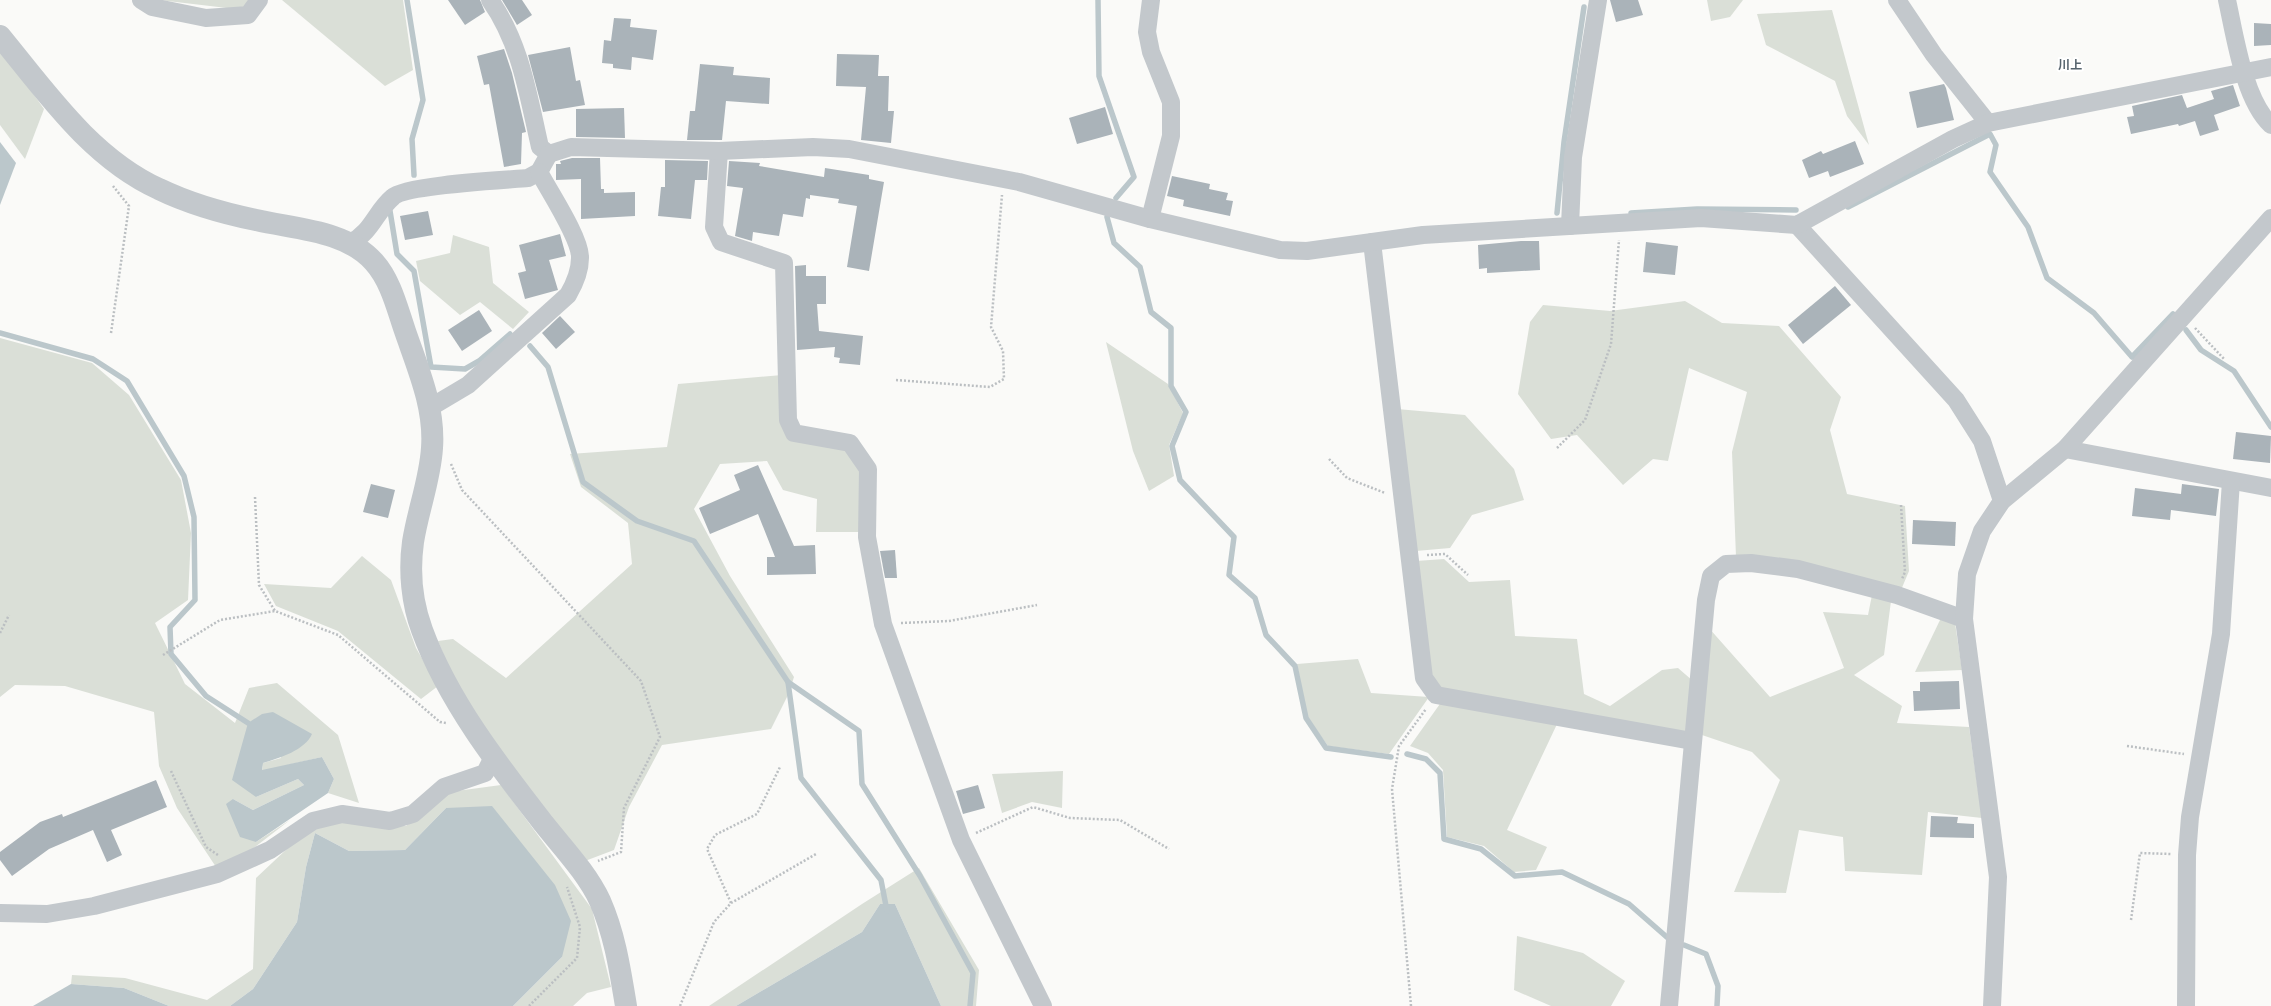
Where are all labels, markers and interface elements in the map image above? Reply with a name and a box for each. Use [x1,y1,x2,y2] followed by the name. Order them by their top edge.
[2058,57,2082,72] district label: 川上

